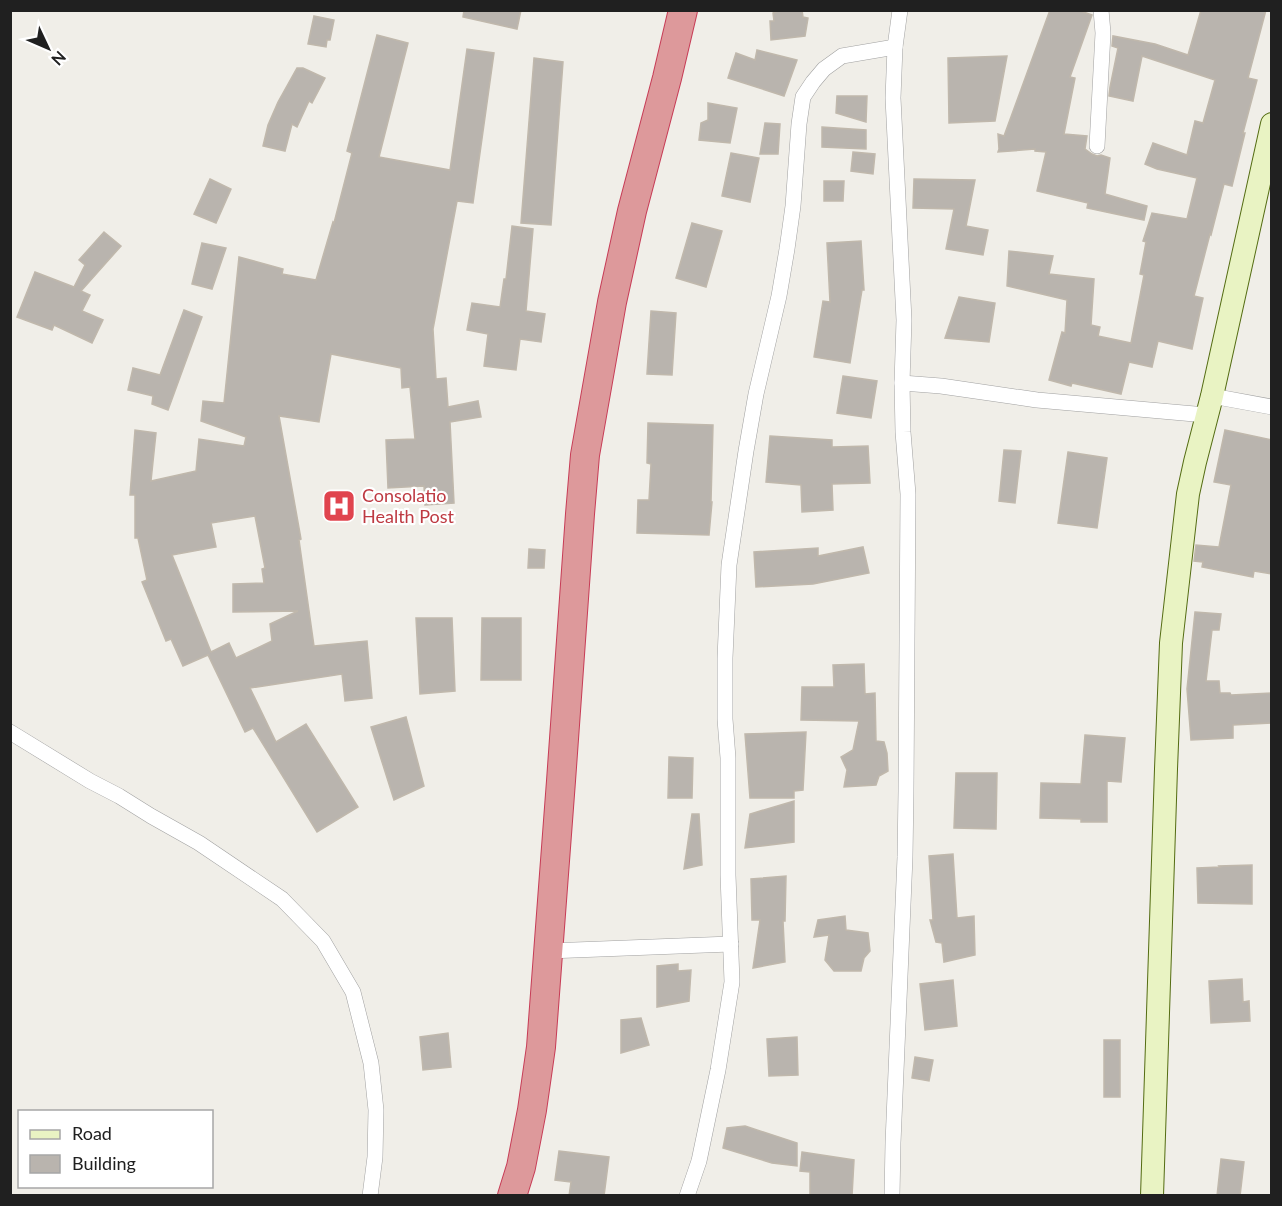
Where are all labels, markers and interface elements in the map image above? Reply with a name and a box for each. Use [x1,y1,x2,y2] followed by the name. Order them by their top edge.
[18,18,78,78] north arrow
[48,48,70,70] text: N
[362,484,455,527] place label: Consolatio Health Post
[321,488,357,524] hospital icon: Consolatio Health Post
[18,1110,213,1188] legend
[72,1122,112,1144] text: Road
[72,1152,136,1174] text: Building

